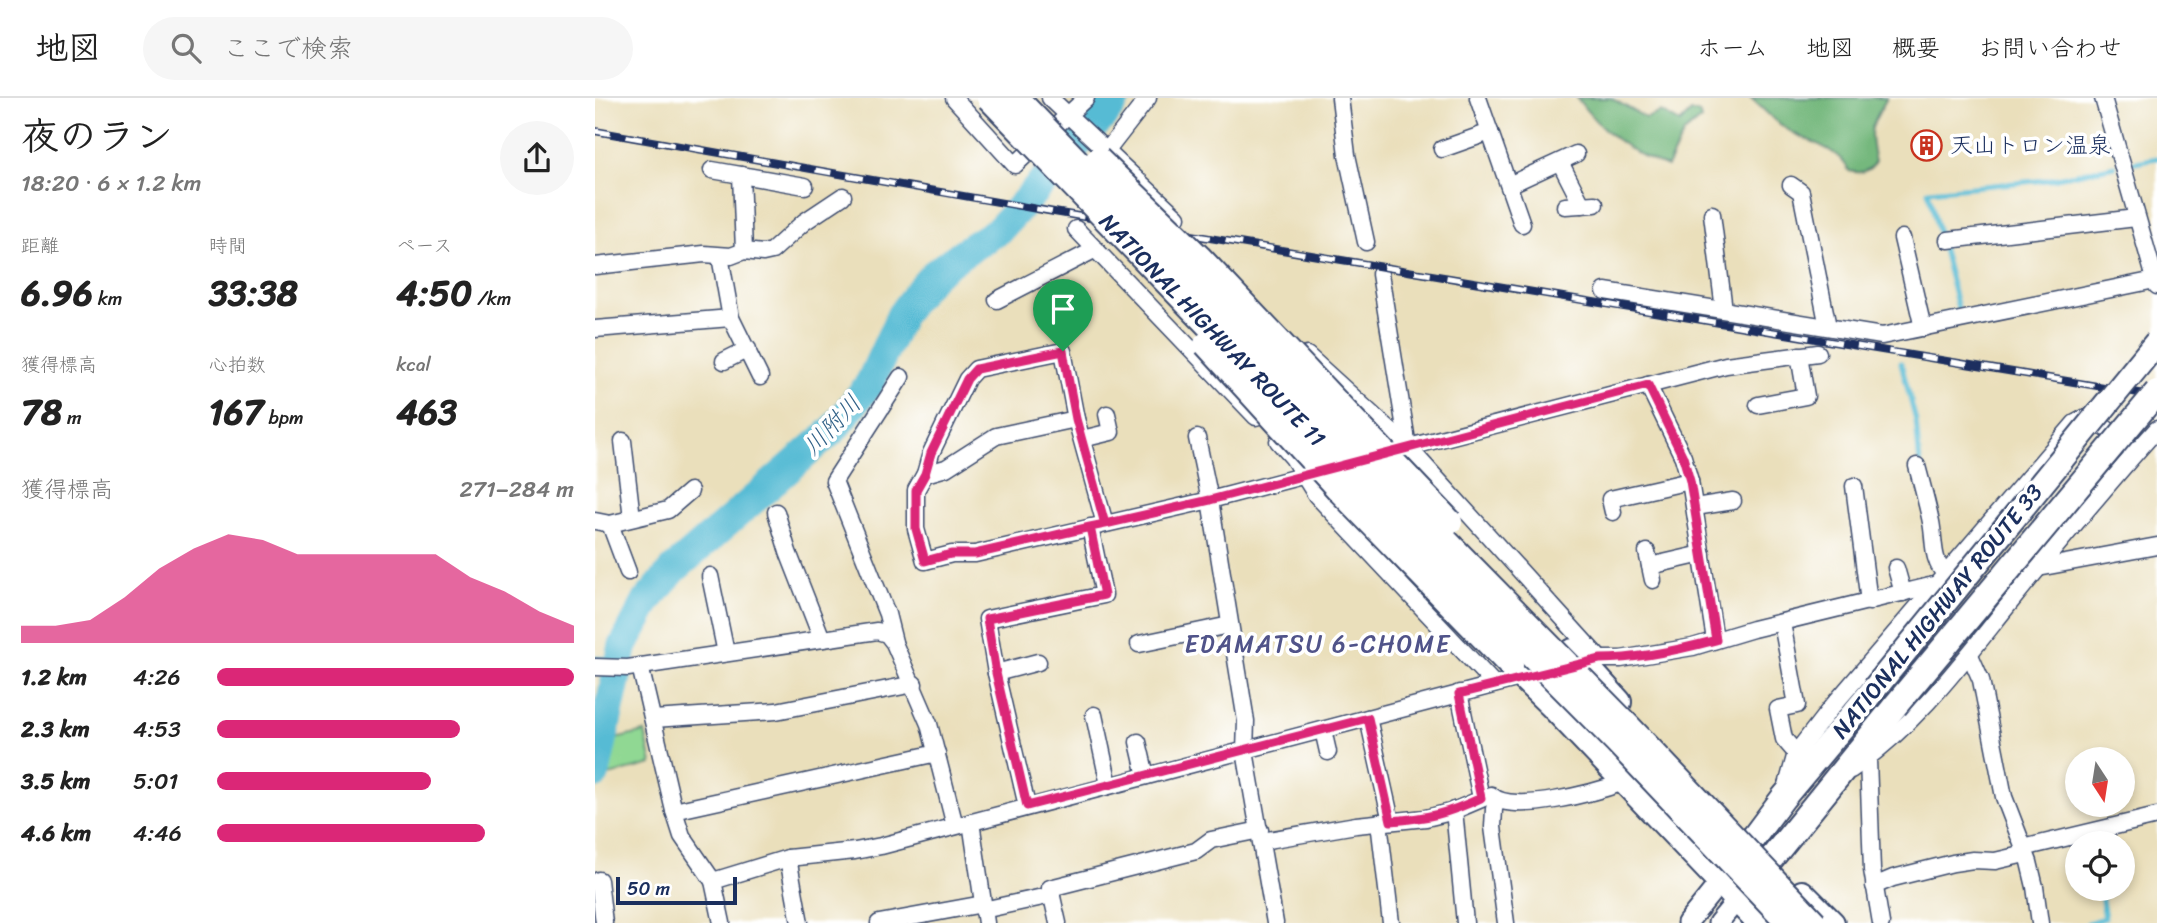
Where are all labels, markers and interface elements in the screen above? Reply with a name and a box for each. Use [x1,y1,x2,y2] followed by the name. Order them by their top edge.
[143,17,633,80] search box
[35,19,101,77] text: 地図
[223,25,353,71] text: ここで検索
[1697,27,1768,69] text: ホーム
[1806,27,1854,69] text: 地図
[1892,27,1940,69] text: 概要
[1978,27,2122,69] text: お問い合わせ
[167,29,205,67] icon: search
[21,103,173,170] text: 夜のラン
[500,121,574,195] button: share
[1950,125,2111,166] place label: 天山トロン温泉
[1910,128,1944,162] building icon: 天山トロン温泉
[21,163,201,204] text: 18:20 · 6 × 1.2 km
[1089,203,1336,457] street label: NATIONAL HIGHWAY ROUTE 11
[21,229,59,262] text: 距離
[209,229,247,262] text: 時間
[396,229,452,262] text: ペース
[21,262,93,324] text: 6.96
[209,262,298,324] text: 33:38
[396,262,472,324] text: 4:50
[1033,279,1093,351] pin
[93,282,122,315] text: km
[472,282,511,315] text: /km
[1044,290,1082,328] icon: arrive
[21,348,97,381] text: 獲得標高
[209,348,266,381] text: 心拍数
[396,348,431,381] text: kcal
[21,381,62,443] text: 78
[209,381,264,443] text: 167
[396,381,457,443] text: 463
[792,384,872,466] water label: 川附川
[62,401,82,434] text: m
[264,401,304,434] text: bpm
[21,469,113,510] text: 獲得標高
[460,469,574,510] text: 271–284 m
[1821,474,2054,748] street label: NATIONAL HIGHWAY ROUTE 33
[1185,623,1451,665] district label: EDAMATSU 6-CHOME
[21,657,87,698] text: 1.2 km
[133,657,181,698] text: 4:26
[21,709,90,750] text: 2.3 km
[133,709,181,750] text: 4:53
[2065,747,2135,817] north arrow
[2065,747,2135,901] map controls
[21,761,90,802] text: 3.5 km
[133,761,178,802] text: 5:01
[21,813,91,854] text: 4.6 km
[133,813,182,854] text: 4:46
[2065,831,2135,901] button: locate
[627,872,670,905] text: 50 m
[616,874,737,906] scale bar

